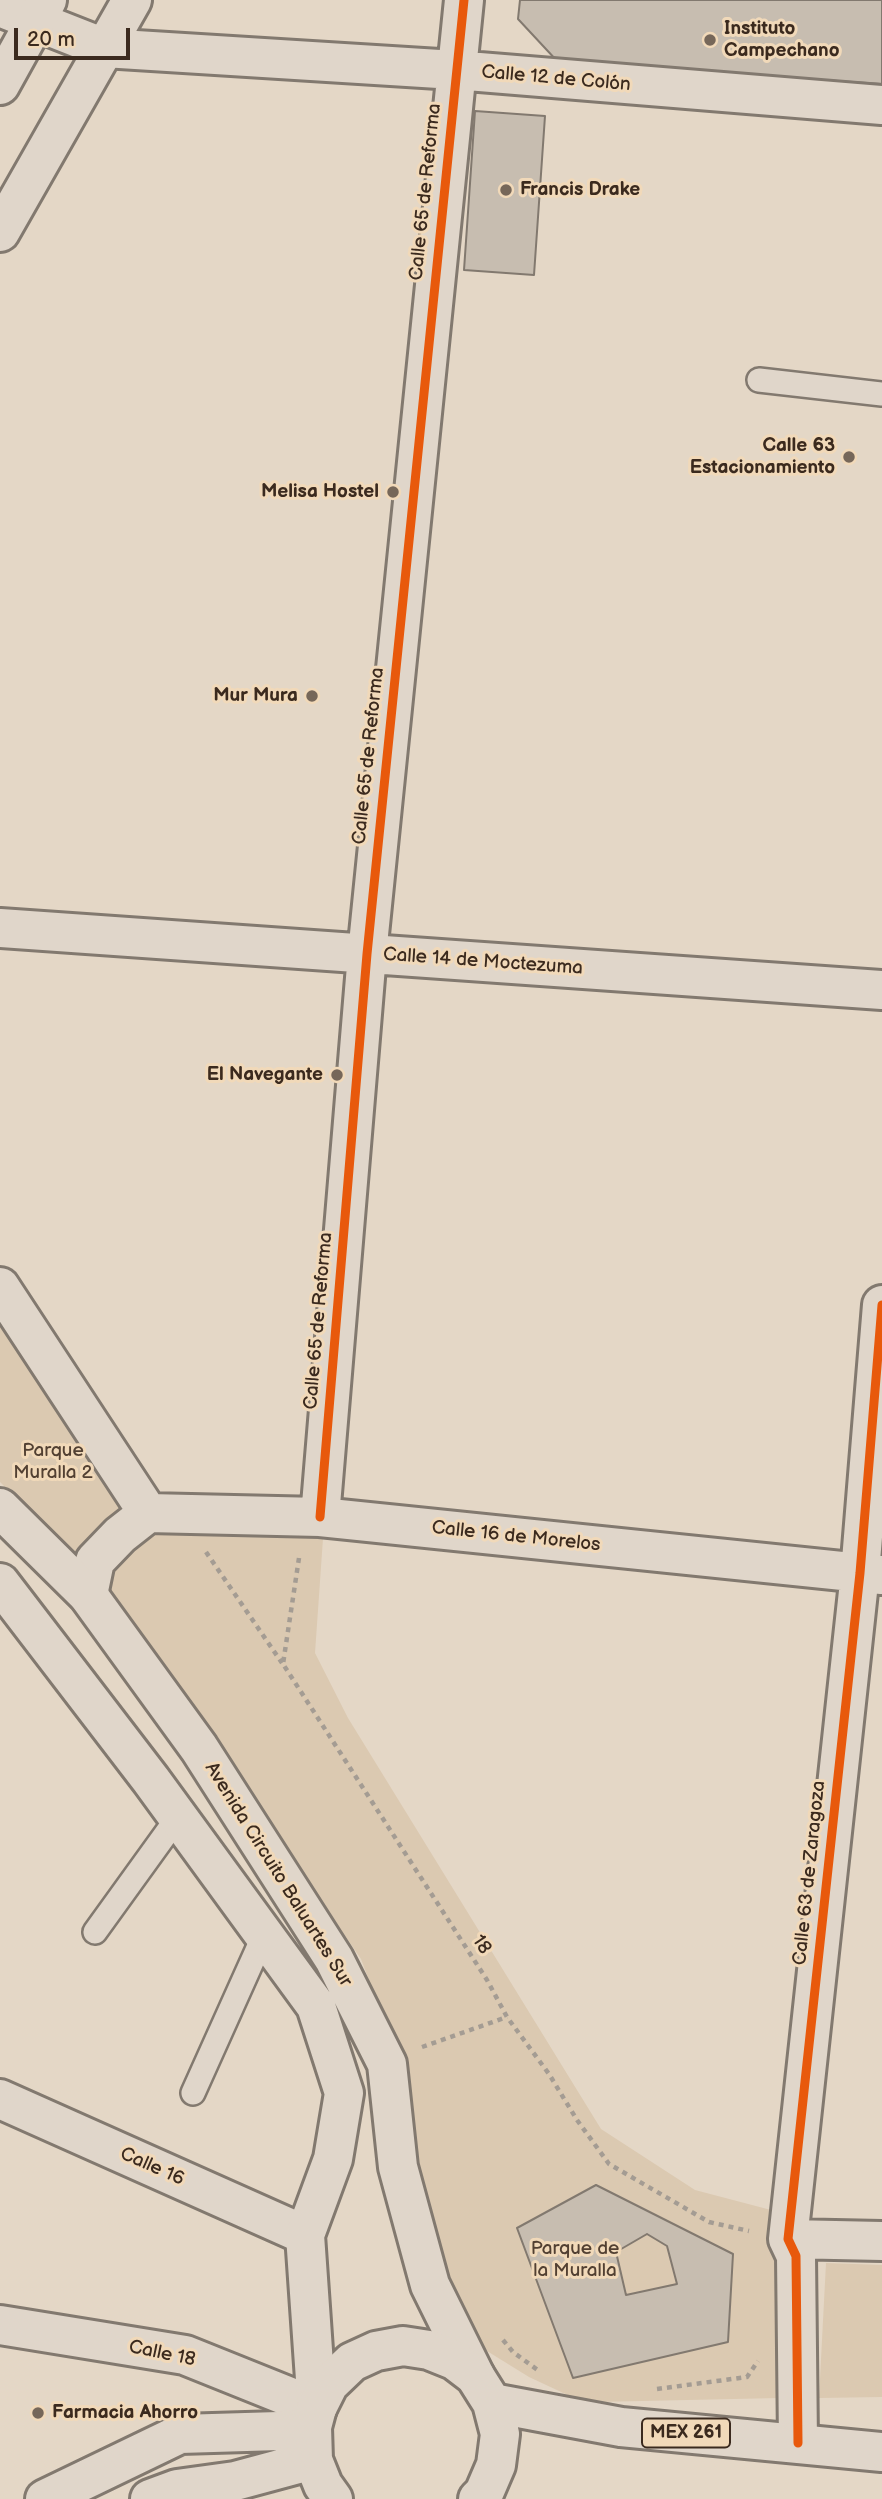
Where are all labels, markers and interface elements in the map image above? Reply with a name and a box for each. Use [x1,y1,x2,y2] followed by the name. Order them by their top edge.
[18,14,133,58] scale bar
[724,18,840,62] place label: Instituto Campechano
[27,27,75,52] text: 20 m
[702,32,718,48] marker: Instituto Campechano
[480,61,632,97] street label: Calle 12 de Colón
[405,102,447,282] street label: Calle 65 de Reforma
[520,179,640,201] place label: Francis Drake
[498,182,514,198] marker: Francis Drake
[690,435,835,479] place label: Calle 63 Estacionamiento
[841,449,857,465] marker: Calle 63 Estacionamiento
[261,481,379,503] place label: Melisa Hostel
[385,484,401,500] marker: Melisa Hostel
[348,666,390,846] street label: Calle 65 de Reforma
[213,685,298,707] place label: Mur Mura
[304,688,320,704] marker: Mur Mura
[382,944,584,980] street label: Calle 14 de Moctezuma
[207,1064,323,1086] place label: El Navegante
[329,1067,345,1083] marker: El Navegante
[300,1231,338,1411] street label: Calle 65 de Reforma
[13,1440,93,1484] park label: Parque Muralla 2
[430,1517,602,1557] street label: Calle 16 de Morelos
[199,1759,357,1991] street label: Avenida Circuito Baluartes Sur
[789,1780,831,1966] street label: Calle 63 de Zaragoza
[466,1931,496,1959] street label: 18
[116,2143,188,2191] street label: Calle 16
[531,2238,619,2282] park label: Parque de la Muralla
[127,2336,197,2372] street label: Calle 18
[52,2402,198,2424] place label: Farmacia Ahorro
[30,2405,46,2421] marker: Farmacia Ahorro
[642,2418,730,2448] road number: MEX 261

